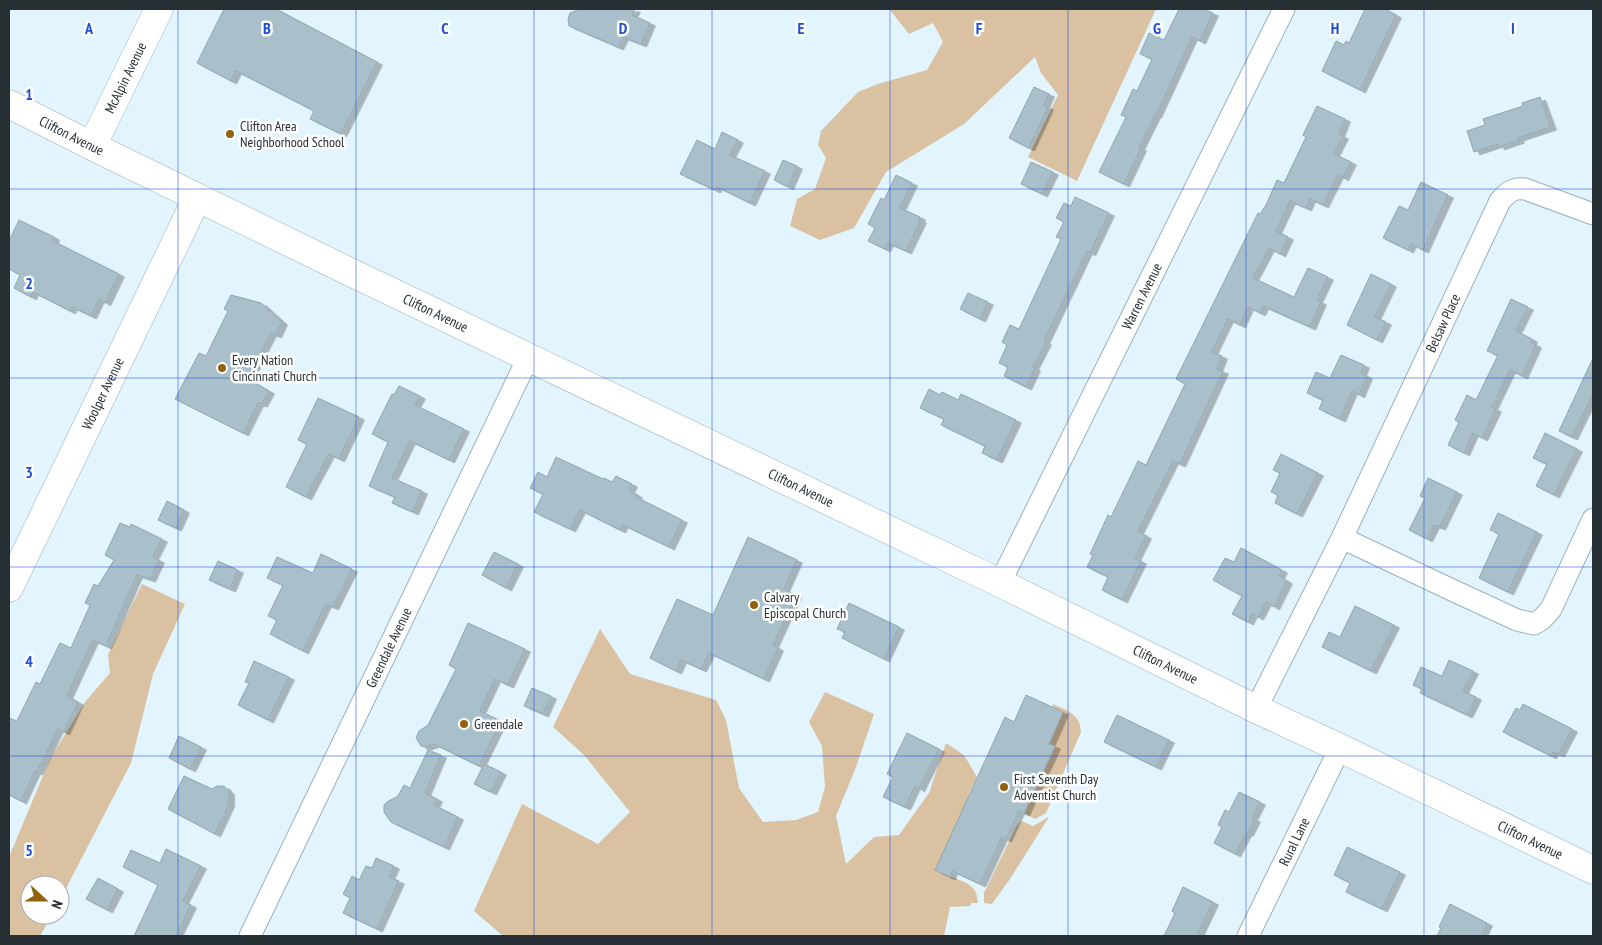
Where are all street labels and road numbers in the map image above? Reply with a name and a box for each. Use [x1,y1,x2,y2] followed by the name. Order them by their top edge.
[100,39,151,116] street label: McAlpin Avenue
[36,112,107,159] street label: Clifton Avenue
[1118,260,1166,333] street label: Warren Avenue
[400,290,471,336] street label: Clifton Avenue
[1422,291,1464,355] street label: Belsaw Place
[78,354,128,433] street label: Woolper Avenue
[765,464,837,511] street label: Clifton Avenue
[362,604,416,691] street label: Greendale Avenue
[1130,641,1201,688] street label: Clifton Avenue
[1275,814,1314,869] street label: Rural Lane
[1495,816,1566,863] street label: Clifton Avenue

